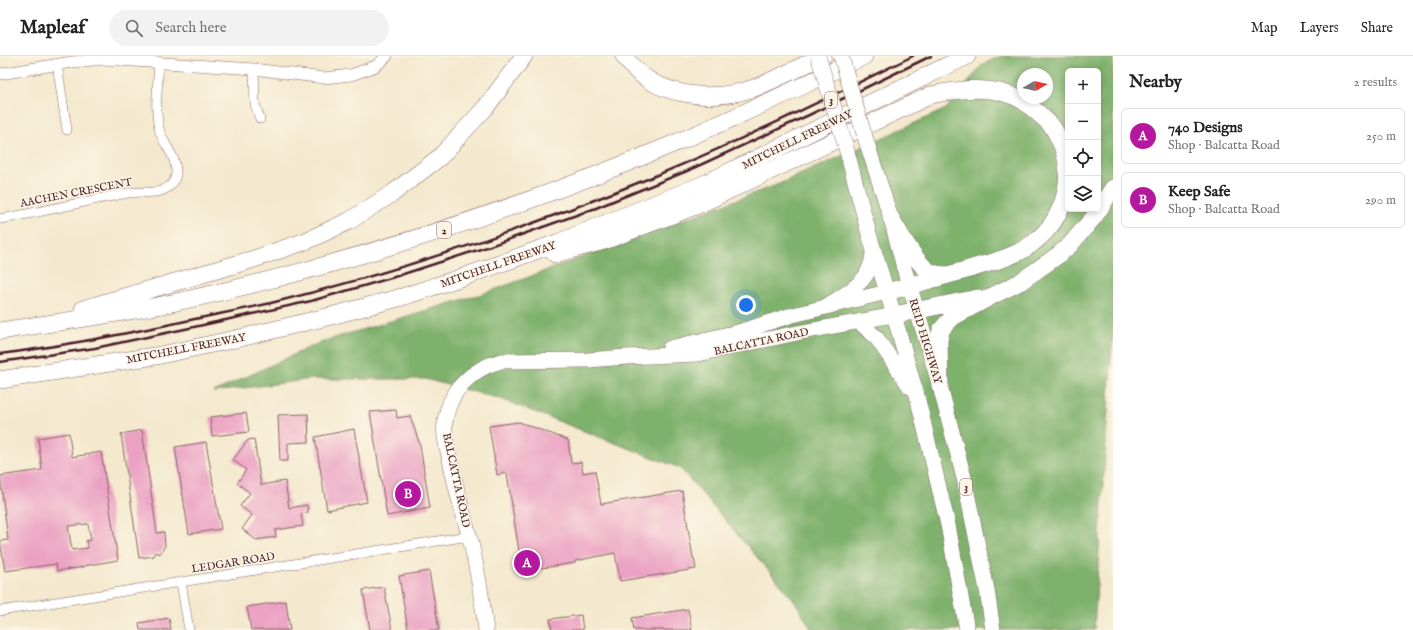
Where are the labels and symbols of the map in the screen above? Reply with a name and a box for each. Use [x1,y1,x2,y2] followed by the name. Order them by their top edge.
[1017,68,1053,104] north arrow
[825,92,837,108] road number: 3
[740,107,855,173] street label: MITCHELL FREEWAY
[18,175,133,211] street label: AACHEN CRESCENT
[437,222,451,238] road number: 2
[439,238,558,291] street label: MITCHELL FREEWAY
[736,295,756,315] your location
[905,297,945,386] street label: REID HIGHWAY
[713,325,810,359] street label: BALCATTA ROAD
[125,330,248,367] street label: MITCHELL FREEWAY
[439,432,473,529] street label: BALCATTA ROAD
[395,479,421,509] pin: B
[960,479,972,495] road number: 3
[514,548,540,578] pin: A
[190,549,276,577] street label: LEDGAR ROAD

